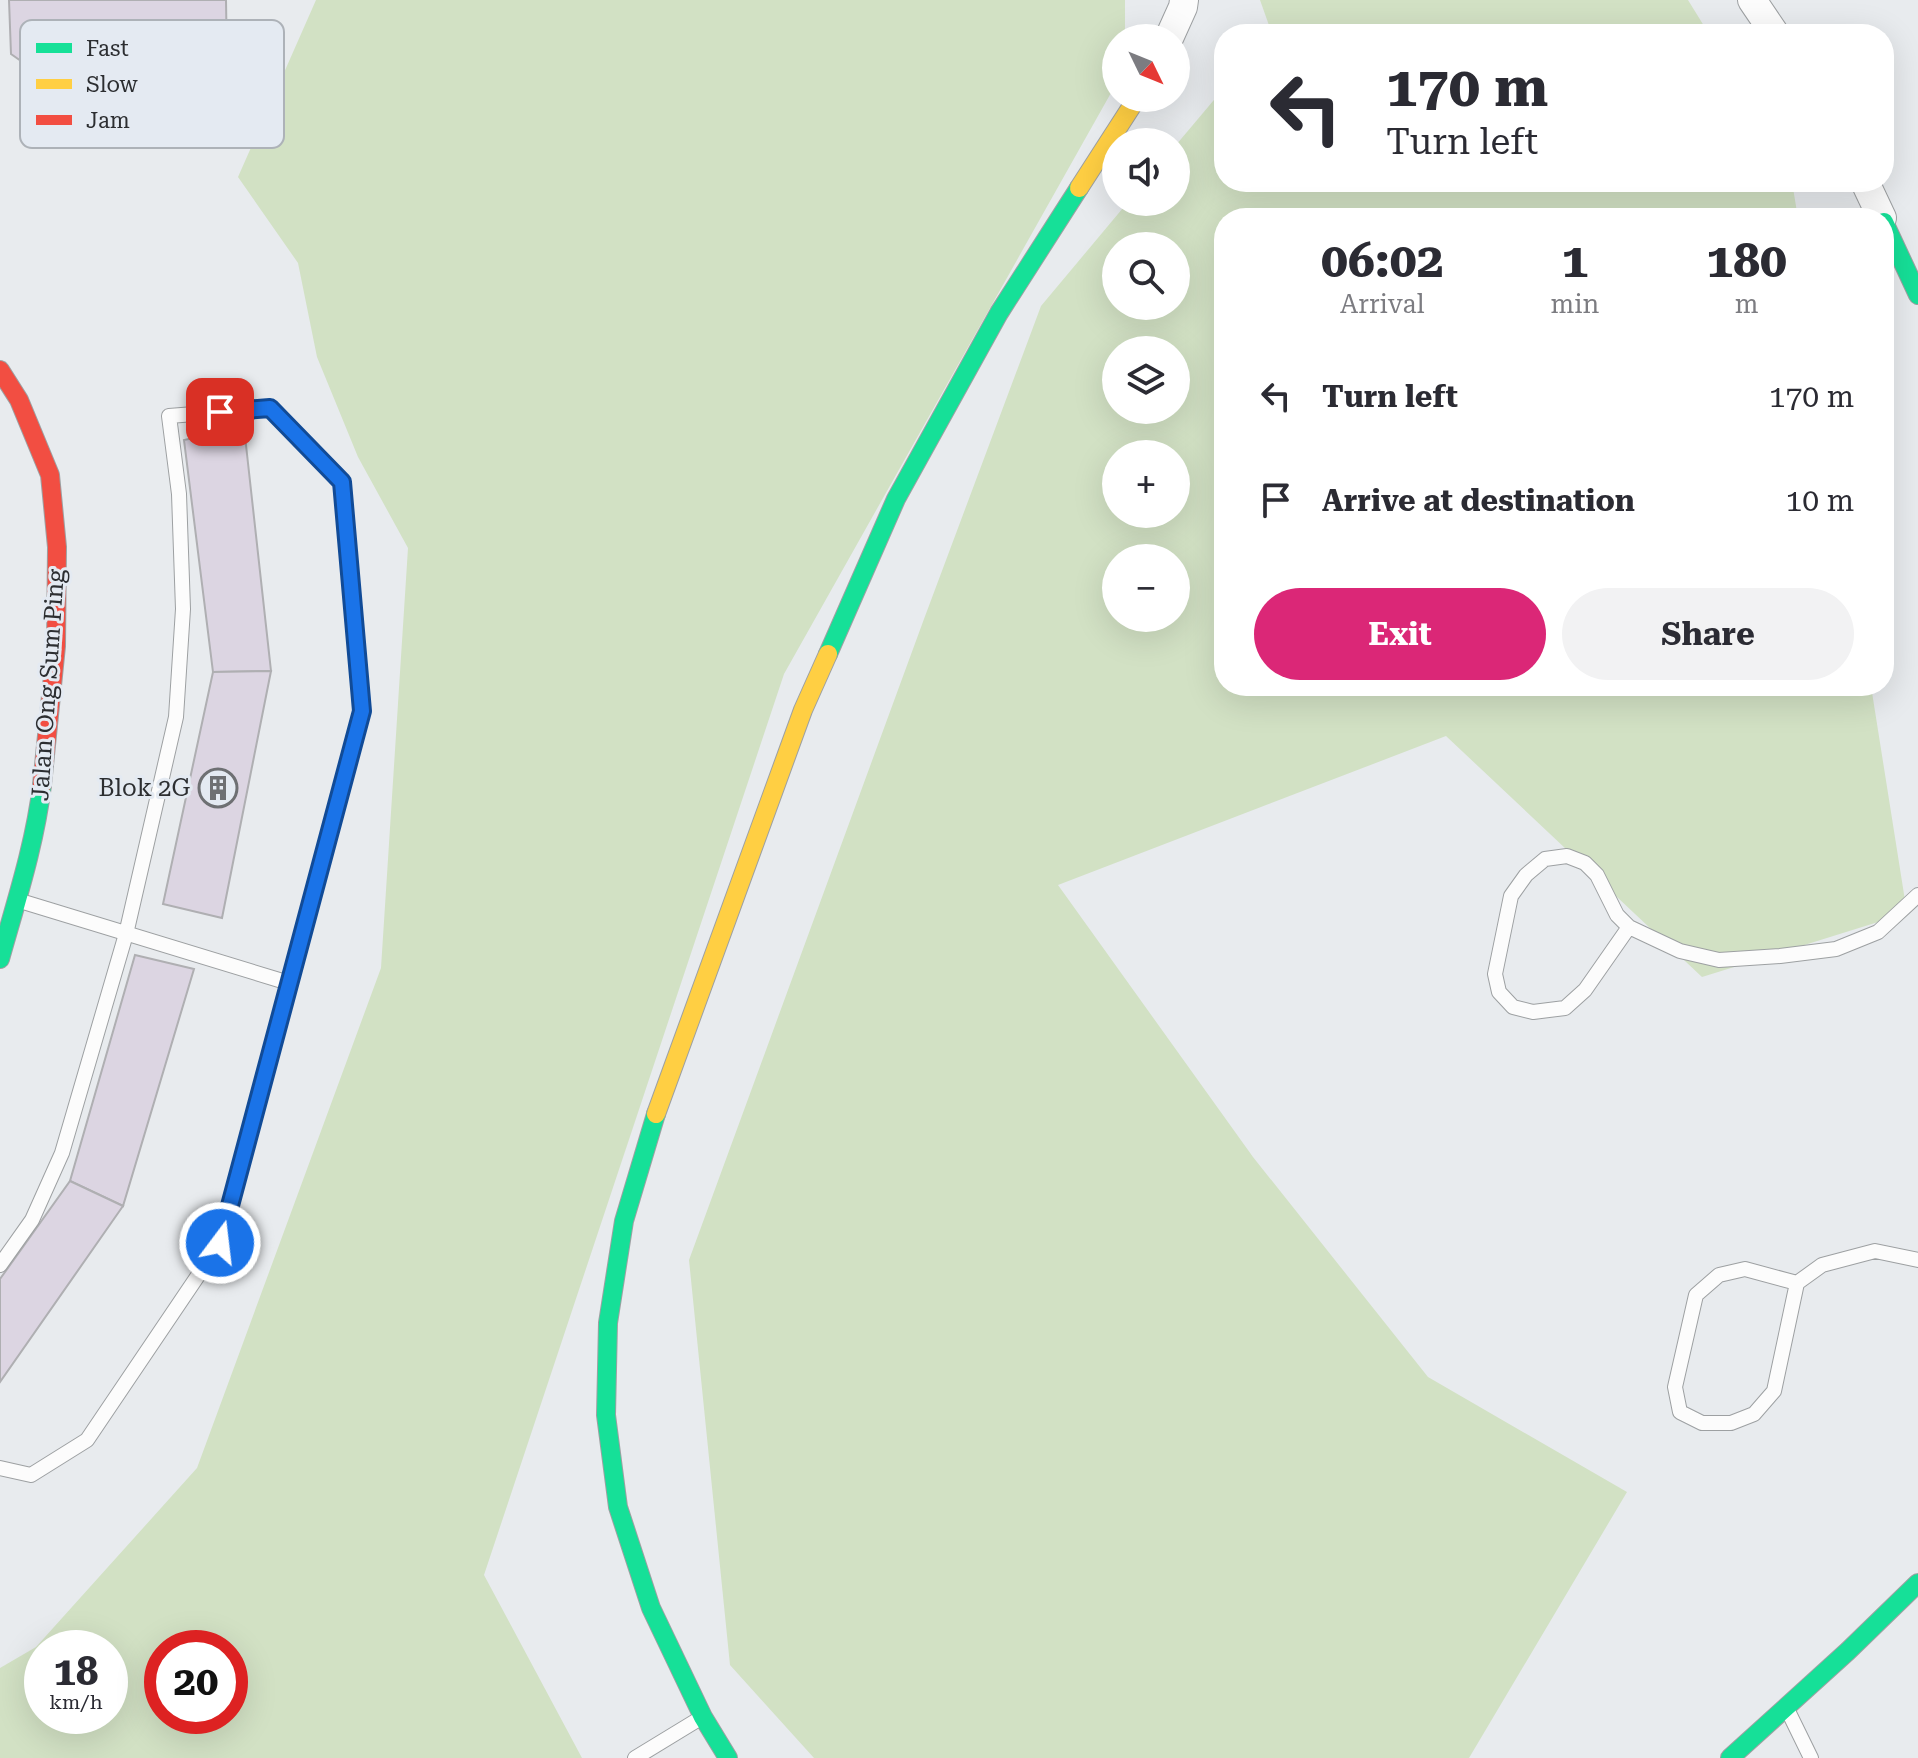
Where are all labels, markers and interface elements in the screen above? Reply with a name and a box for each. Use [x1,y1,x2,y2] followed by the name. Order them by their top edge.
[20,20,284,148] legend
[1102,24,1190,112] north arrow
[1102,24,1190,632] map controls
[86,36,129,61] text: Fast
[1386,54,1548,120] text: 170 m
[1254,56,1358,160] icon: left
[86,72,139,97] text: Slow
[86,108,130,133] text: Jam
[1386,121,1538,163] text: Turn left
[1102,128,1190,216] button: sound
[1102,232,1190,320] button: search
[1321,233,1444,289] text: 06:02
[1561,233,1588,289] text: 1
[1706,233,1787,289] text: 180
[1340,289,1425,319] text: Arrival
[1551,289,1599,319] text: min
[1735,289,1759,319] text: m
[1102,336,1190,424] button: layers
[1254,374,1298,418] icon: left
[186,378,254,446] pin
[1322,379,1458,414] text: Turn left
[1769,379,1854,414] text: 170 m
[198,390,242,434] icon: arrive
[1102,440,1190,528] button: +
[1254,478,1298,522] icon: arrive
[1322,483,1635,518] text: Arrive at destination
[1785,483,1854,518] text: 10 m
[1102,544,1190,632] button: −
[26,568,70,802] street label: Jalan Ong Sum Ping
[1254,588,1546,680] button: Exit
[1562,588,1854,680] button: Share
[197,767,239,809] building icon: Blok 2G
[99,774,190,802] place label: Blok 2G
[178,1201,262,1285] position arrow
[144,1630,248,1734] speed limit sign: 20
[54,1648,98,1695] text: 18
[49,1690,103,1714] text: km/h

